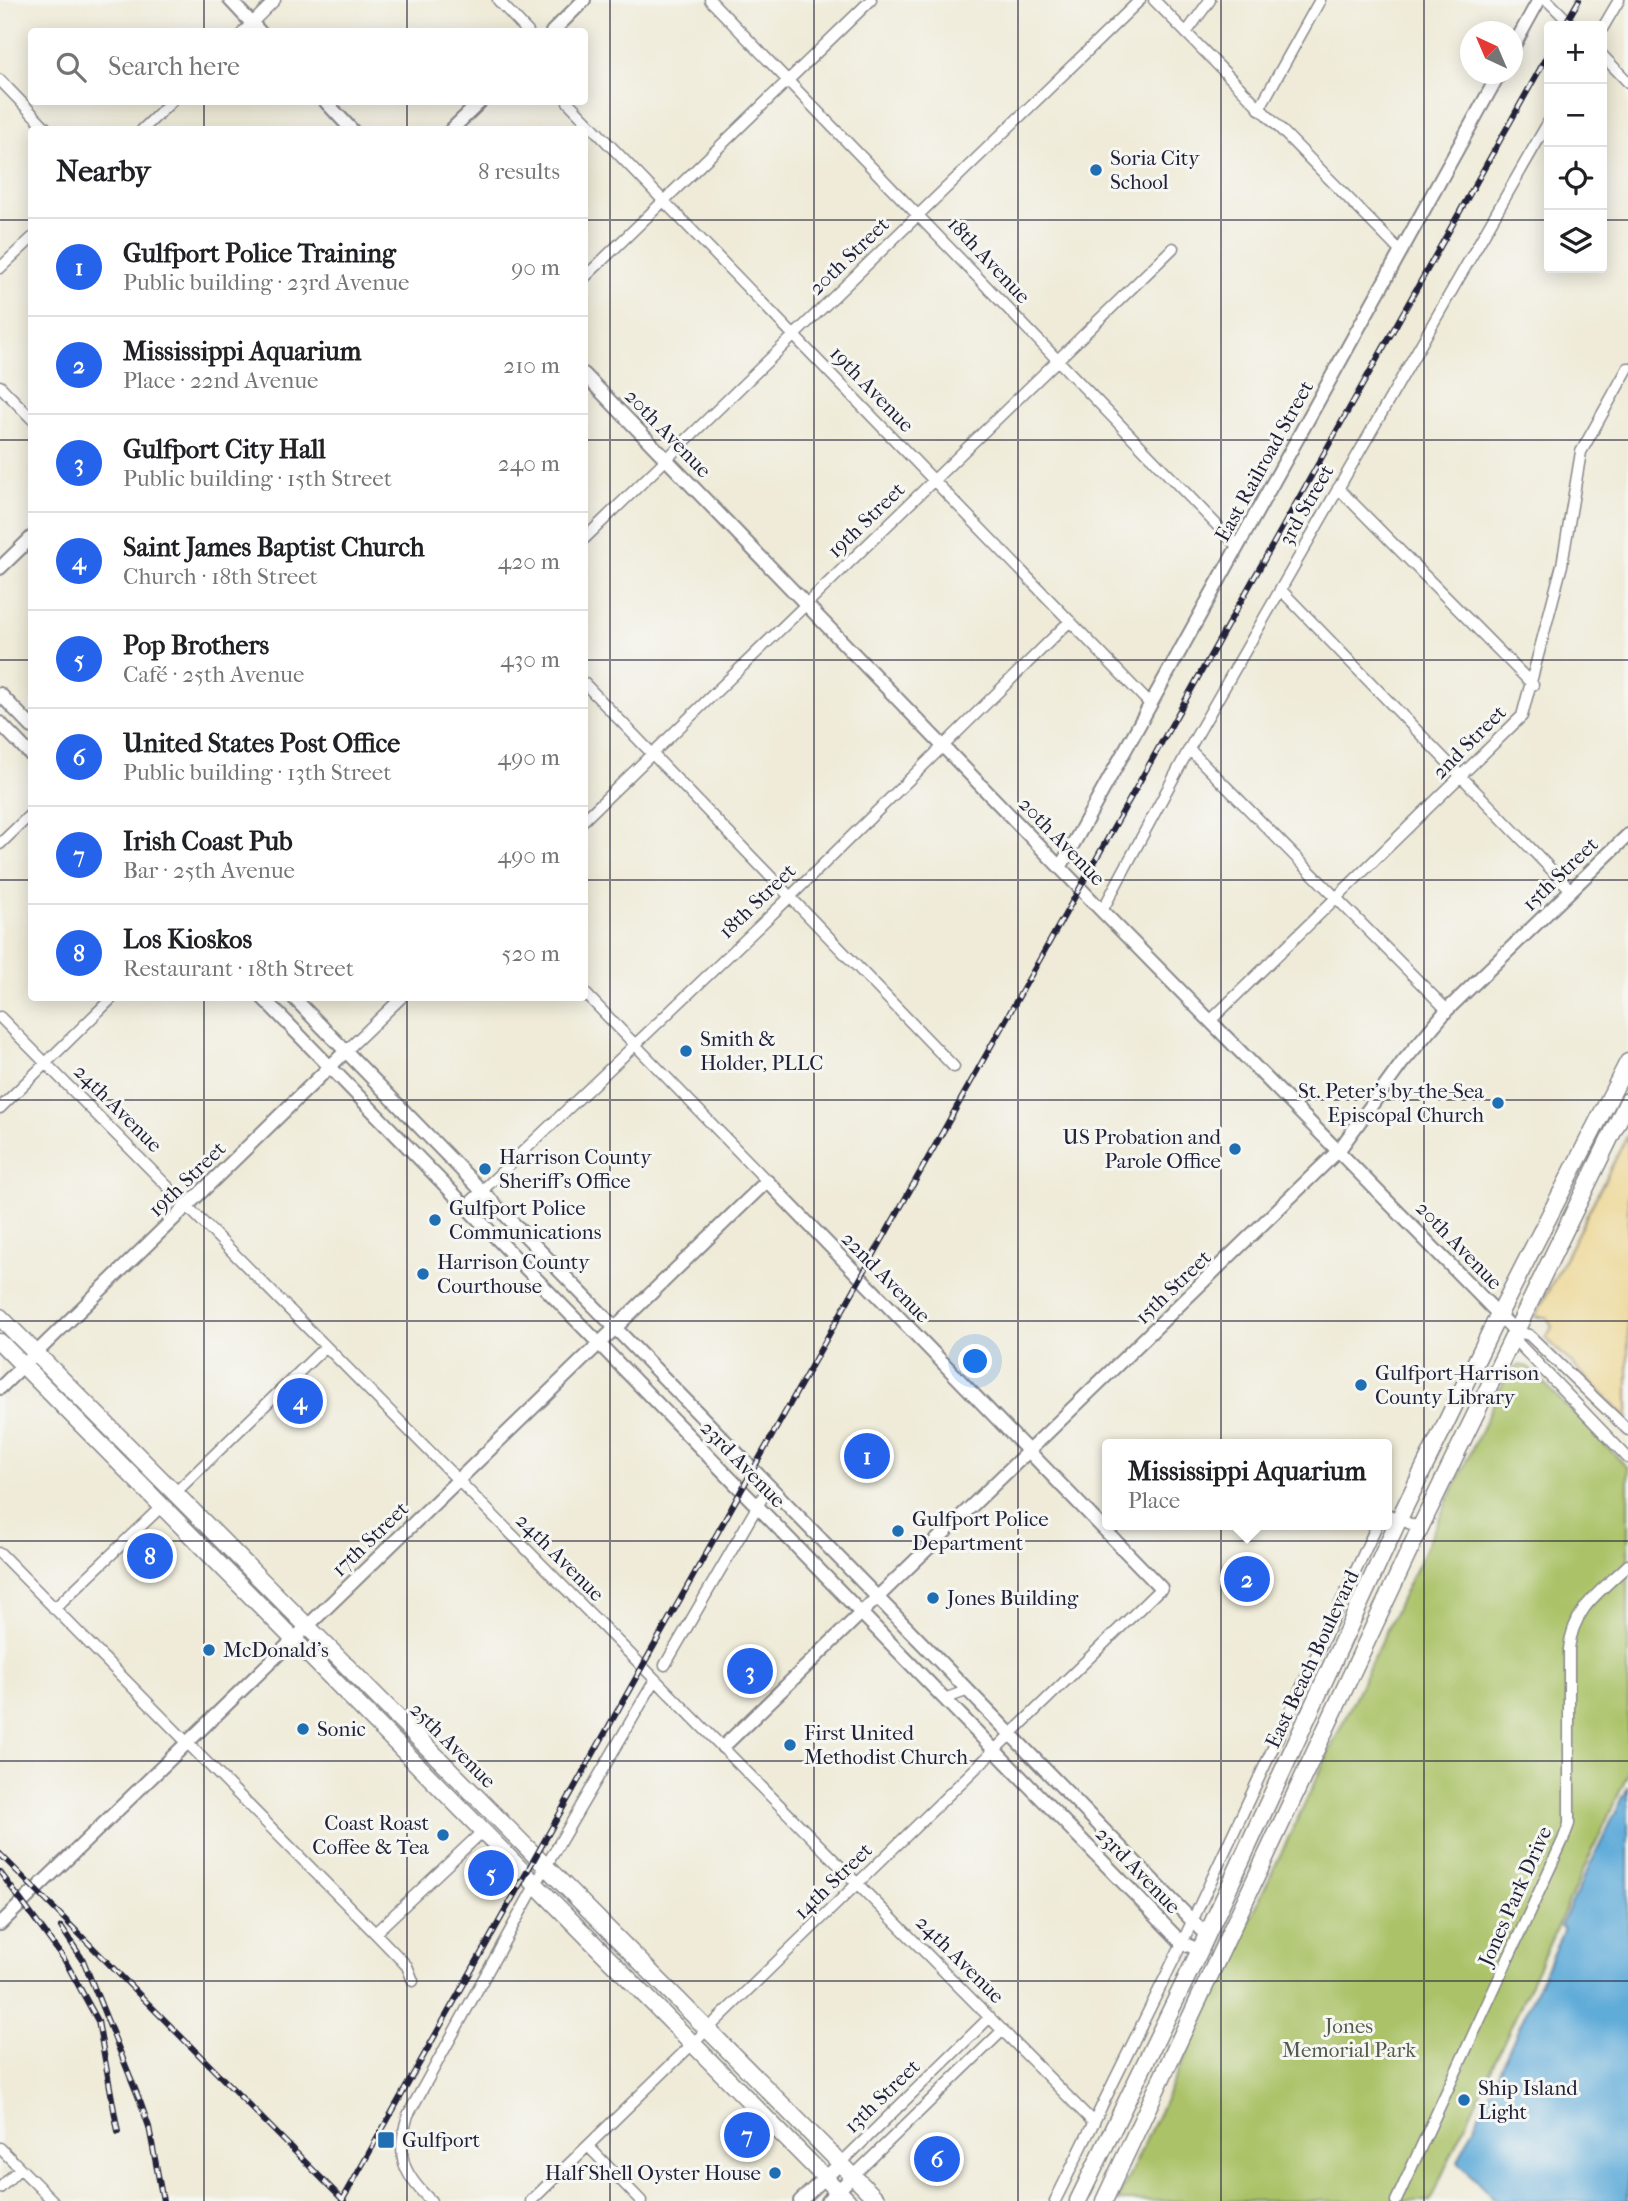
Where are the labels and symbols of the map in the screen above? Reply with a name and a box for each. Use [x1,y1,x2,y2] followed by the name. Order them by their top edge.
[1460,21,1523,84] north arrow
[1110,146,1200,194] place label: Soria City School
[1088,162,1104,178] marker: Soria City School
[804,212,894,300] street label: 20th Street
[943,212,1035,308] street label: 18th Avenue
[825,341,919,437] street label: 19th Avenue
[1210,376,1318,546] street label: East Railroad Street
[620,384,716,482] street label: 20th Avenue
[1273,460,1339,549] street label: 3rd Street
[823,477,910,563] street label: 19th Street
[1427,700,1511,784] street label: 2nd Street
[1014,792,1110,890] street label: 20th Avenue
[1517,832,1603,916] street label: 15th Street
[714,858,801,943] street label: 18th Street
[700,1027,823,1075] place label: Smith & Holder, PLLC
[678,1043,694,1059] marker: Smith & Holder, PLLC
[69,1059,167,1157] street label: 24th Avenue
[1298,1079,1484,1127] place label: St. Peter's by-the-Sea Episcopal Church
[1490,1095,1506,1111] marker: St. Peter's by-the-Sea Episcopal Church
[1063,1125,1222,1173] place label: US Probation and Parole Office
[144,1136,231,1222] street label: 19th Street
[1227,1141,1243,1157] marker: US Probation and Parole Office
[499,1145,652,1193] place label: Harrison County Sheriff's Office
[477,1161,493,1177] marker: Harrison County Sheriff's Office
[449,1196,602,1244] place label: Gulfport Police Communications
[1411,1196,1507,1294] street label: 20th Avenue
[427,1212,443,1228] marker: Gulfport Police Communications
[837,1226,935,1328] street label: 22nd Avenue
[1130,1245,1216,1329] street label: 15th Street
[437,1250,590,1298] place label: Harrison County Courthouse
[415,1266,431,1282] marker: Harrison County Courthouse
[958,1344,992,1378] your location
[1375,1361,1539,1409] place label: Gulfport-Harrison County Library
[277,1375,323,1427] pin: 4
[1353,1377,1369,1393] marker: Gulfport-Harrison County Library
[696,1415,790,1513] street label: 23rd Avenue
[844,1430,890,1482] pin: 1
[327,1496,414,1581] street label: 17th Street
[912,1507,1049,1555] place label: Gulfport Police Department
[511,1508,609,1606] street label: 24th Avenue
[890,1523,906,1539] marker: Gulfport Police Department
[127,1530,173,1582] pin: 8
[1224,1553,1270,1605] pin: 2
[1260,1566,1364,1752] street label: East Beach Boulevard
[945,1586,1079,1610] place label: Jones Building
[925,1590,941,1606] marker: Jones Building
[223,1638,329,1662] place label: McDonald's
[201,1642,217,1658] marker: McDonald's
[727,1645,773,1697] pin: 3
[405,1697,501,1793] street label: 25th Avenue
[317,1717,366,1741] place label: Sonic
[295,1721,311,1737] marker: Sonic
[804,1721,968,1769] place label: First United Methodist Church
[782,1737,798,1753] marker: First United Methodist Church
[312,1811,429,1859] place label: Coast Roast Coffee & Tea
[1091,1821,1185,1919] street label: 23rd Avenue
[1473,1822,1557,1971] street label: Jones Park Drive
[435,1827,451,1843] marker: Coast Roast Coffee & Tea
[789,1838,877,1924] street label: 14th Street
[468,1847,514,1899] pin: 5
[911,1910,1009,2008] street label: 24th Avenue
[1282,2014,1416,2062] park label: Jones Memorial Park
[839,2054,925,2138] street label: 13th Street
[1478,2076,1578,2124] place label: Ship Island Light
[1456,2092,1472,2108] marker: Ship Island Light
[724,2109,770,2161] pin: 7
[402,2128,480,2152] place label: Gulfport
[376,2130,396,2150] marker: Gulfport
[914,2133,960,2185] pin: 6
[545,2161,761,2185] place label: Half Shell Oyster House
[767,2165,783,2181] marker: Half Shell Oyster House

